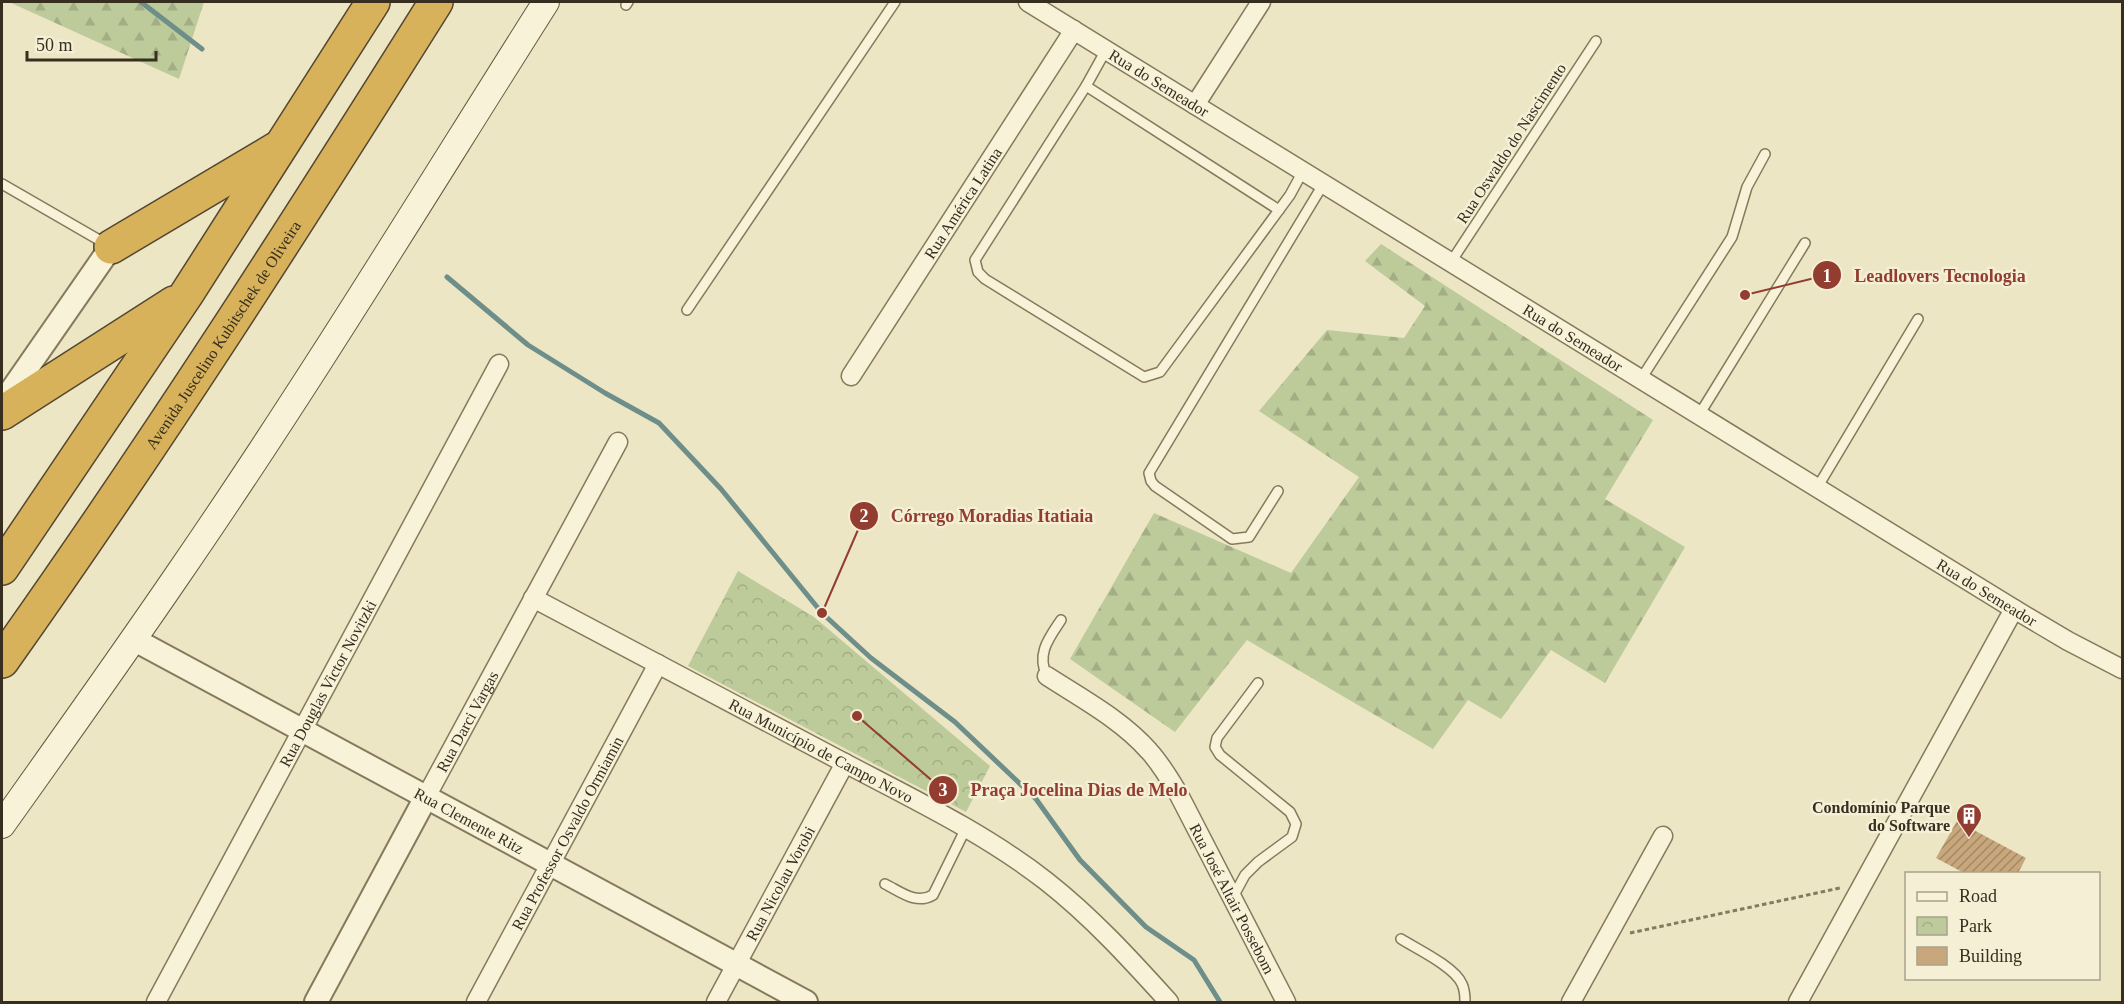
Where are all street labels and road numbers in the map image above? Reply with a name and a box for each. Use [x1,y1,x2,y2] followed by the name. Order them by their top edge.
[1106,46,1212,121] street label: Rua do Semeador
[1453,60,1569,226] street label: Rua Oswaldo do Nascimento
[921,144,1005,262] street label: Rua América Latina
[142,218,304,452] street label: Avenida Juscelino Kubitschek de Oliveira
[1520,301,1626,375] street label: Rua do Semeador
[1934,556,2040,630] street label: Rua do Semeador
[276,597,380,770] street label: Rua Douglas Victor Novitzki
[433,668,502,775] street label: Rua Darci Vargas
[726,695,916,806] street label: Rua Município de Campo Novo
[508,733,626,933] street label: Rua Professor Osvaldo Ormiamin
[411,784,527,857] street label: Rua Clemente Ritz
[1186,821,1278,977] street label: Rua José Altair Possebom
[743,823,819,944] street label: Rua Nicolau Vorobi

